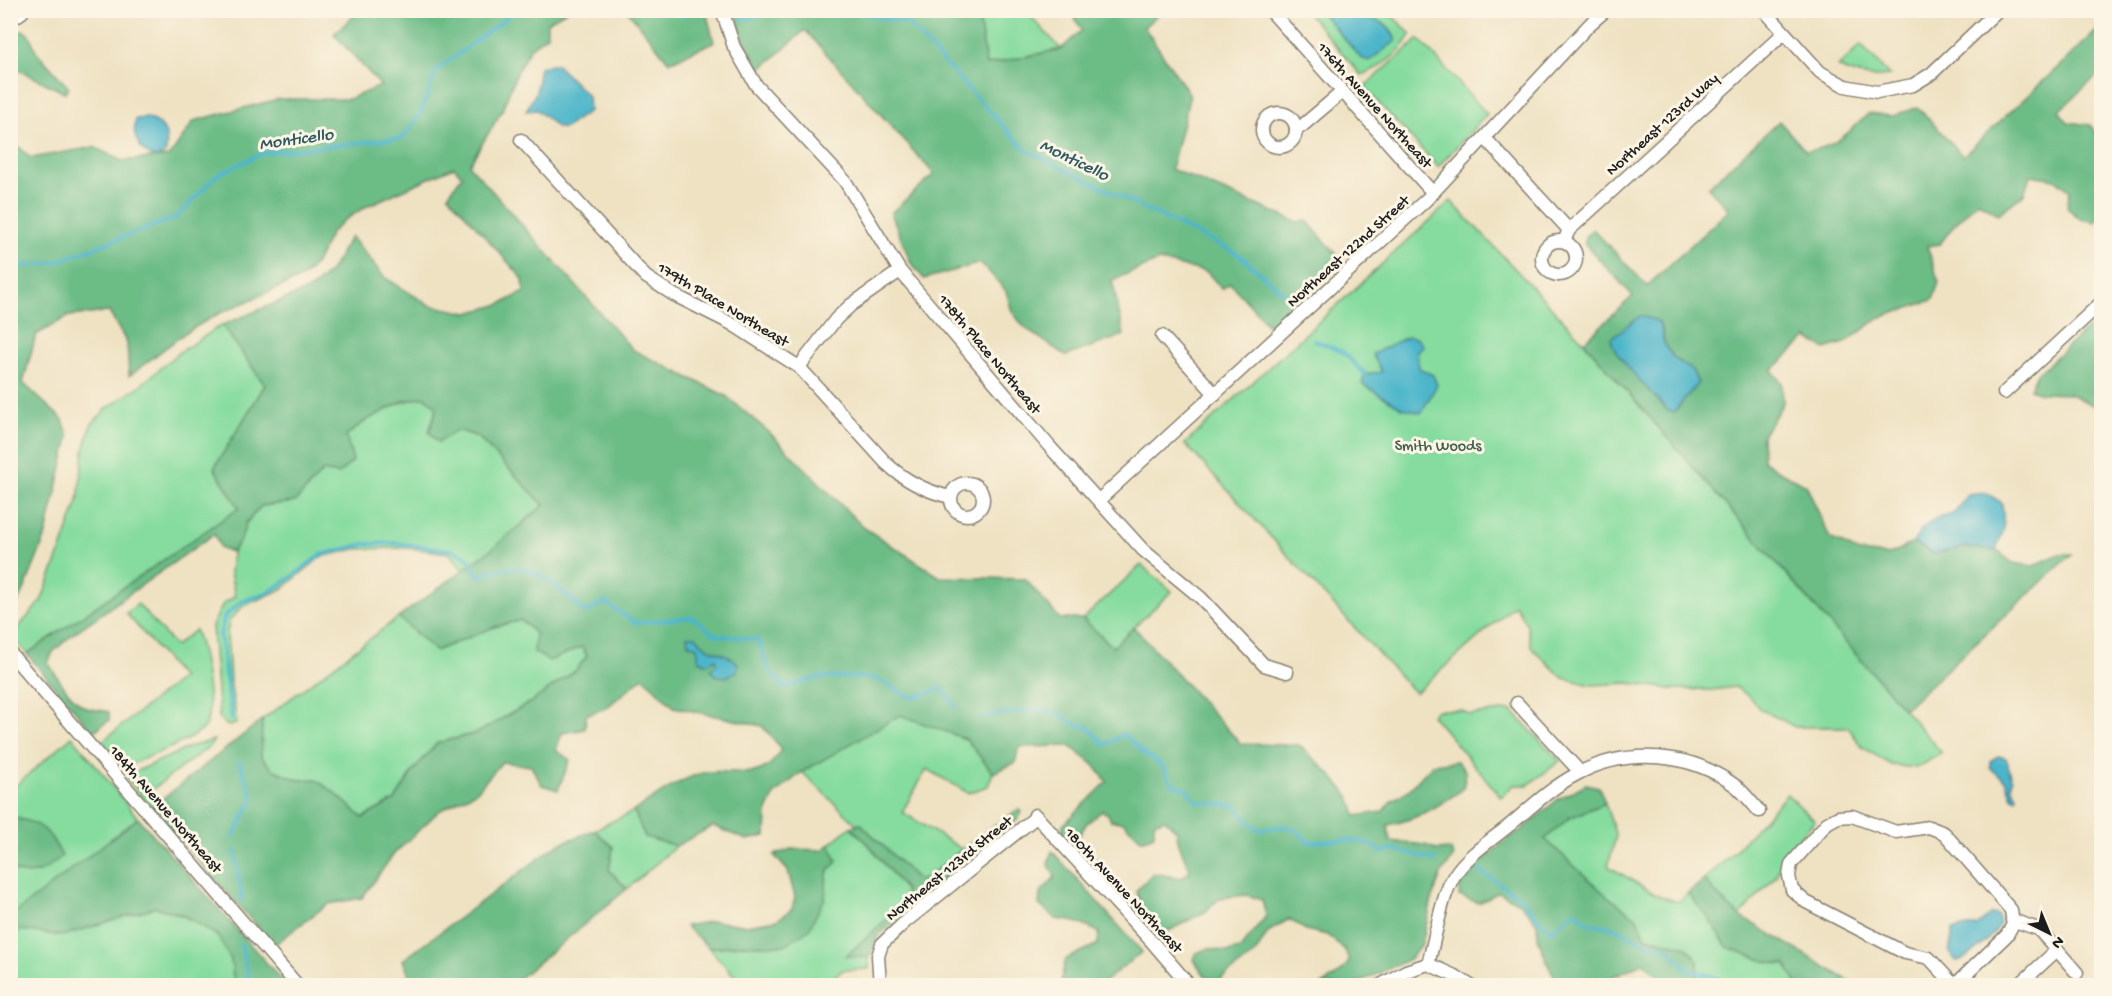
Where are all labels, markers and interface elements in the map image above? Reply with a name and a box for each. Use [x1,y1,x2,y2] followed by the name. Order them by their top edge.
[1311,39,1436,174] street label: 176th Avenue Northeast
[1603,70,1724,181] street label: Northeast 123rd Way
[258,125,335,156] water label: Monticello
[1036,136,1112,187] water label: Monticello
[1284,192,1416,313] street label: Northeast 122nd Street
[652,259,792,353] street label: 179th Place Northeast
[932,291,1045,420] street label: 178th Place Northeast
[1395,438,1482,457] park label: Smith Woods
[103,742,226,879] street label: 184th Avenue Northeast
[883,812,1018,927] street label: Northeast 123rd Street
[1059,824,1186,959] street label: 180th Avenue Northeast
[2019,903,2079,963] north arrow
[2046,931,2067,952] text: N

